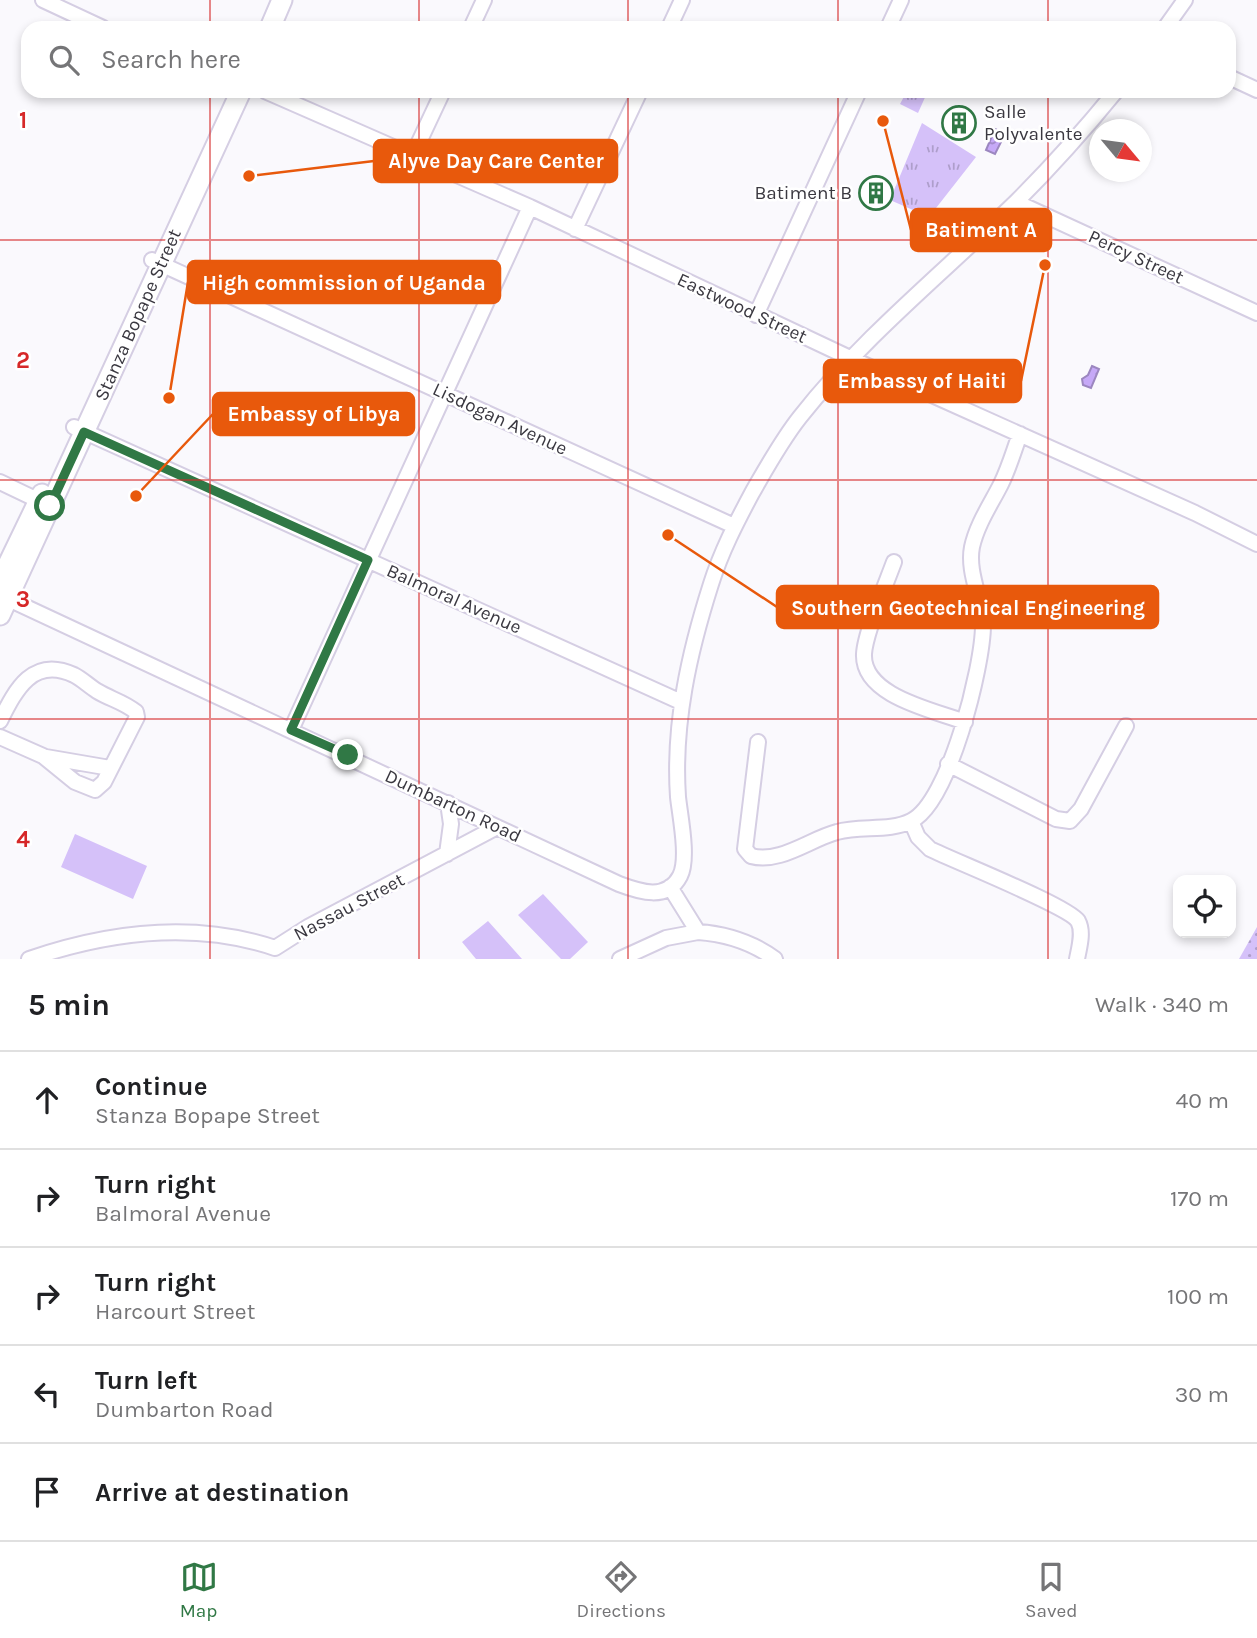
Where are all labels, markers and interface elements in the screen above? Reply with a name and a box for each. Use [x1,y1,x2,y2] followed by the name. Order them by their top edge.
[21,21,1236,98] search box
[45,41,83,79] icon: search
[101,44,241,75] text: Search here
[984,101,1083,145] place label: Salle Polyvalente
[940,104,978,142] building icon: Salle Polyvalente
[19,107,27,134] text: 1
[1089,119,1152,182] north arrow
[374,140,617,182] callout: Alyve Day Care Center
[388,149,604,173] text: Alyve Day Care Center
[857,174,895,212] building icon: Batiment B
[754,182,852,204] place label: Batiment B
[911,209,1051,251] callout: Batiment A
[925,218,1037,242] text: Batiment A
[1085,225,1187,289] street label: Percy Street
[90,226,186,404] street label: Stanza Bopape Street
[188,261,500,303] callout: High commission of Uganda
[674,268,810,348] street label: Eastwood Street
[202,271,486,295] text: High commission of Uganda
[16,347,30,374] text: 2
[824,360,1021,402] callout: Embassy of Haiti
[837,369,1007,393] text: Embassy of Haiti
[429,378,571,460] street label: Lisdogan Avenue
[213,393,414,435] callout: Embassy of Libya
[227,402,401,426] text: Embassy of Libya
[34,490,65,521] route start
[383,559,525,639] street label: Balmoral Avenue
[16,586,30,613] text: 3
[777,586,1158,628] callout: Southern Geotechnical Engineering
[791,596,1145,620] text: Southern Geotechnical Engineering
[332,739,363,770] route end
[381,765,525,847] street label: Dumbarton Road
[16,826,30,853] text: 4
[290,869,408,945] street label: Nassau Street
[1173,875,1236,938] map controls
[1173,875,1236,938] button: locate
[28,987,110,1023] text: 5 min
[1095,991,1229,1018] text: Walk · 340 m
[95,1071,207,1102] text: Continue
[28,1081,66,1119] icon: ahead
[1176,1087,1229,1114] text: 40 m
[95,1102,320,1129] text: Stanza Bopape Street
[95,1169,216,1200] text: Turn right
[28,1179,66,1217] icon: right
[1170,1185,1229,1212] text: 170 m
[95,1200,271,1227] text: Balmoral Avenue
[95,1267,216,1298] text: Turn right
[28,1277,66,1315] icon: right
[1167,1283,1229,1310] text: 100 m
[95,1298,255,1325] text: Harcourt Street
[95,1365,197,1396] text: Turn left
[28,1375,66,1413] icon: left
[1175,1381,1229,1408] text: 30 m
[95,1396,274,1423] text: Dumbarton Road
[28,1473,66,1511] icon: arrive
[95,1477,349,1508] text: Arrive at destination
[180,1558,218,1622] tab: Map
[577,1558,666,1622] tab: Directions
[1025,1558,1077,1622] tab: Saved

